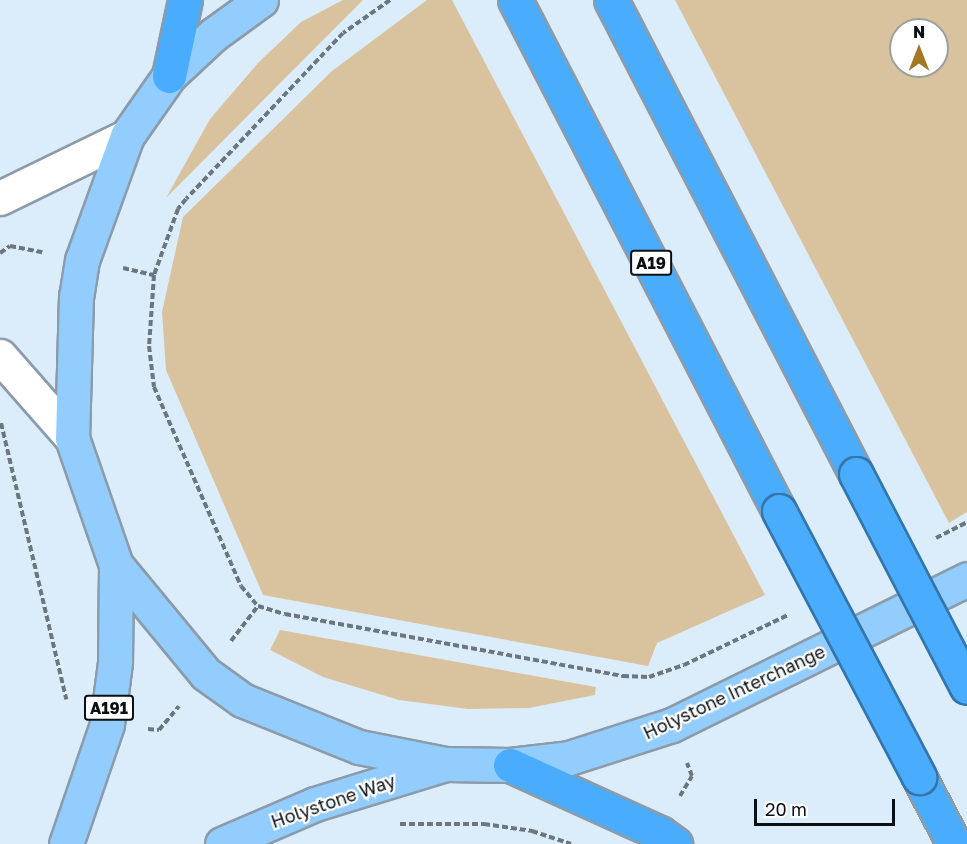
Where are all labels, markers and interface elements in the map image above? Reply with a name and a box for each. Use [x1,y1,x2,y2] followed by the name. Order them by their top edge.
[889,18,949,78] north arrow
[913,22,925,42] text: N
[630,250,672,276] road number: A19
[640,640,828,744] street label: Holystone Interchange
[84,695,134,721] road number: A191
[268,770,398,832] street label: Holystone Way
[757,787,898,825] scale bar
[765,798,807,820] text: 20 m

